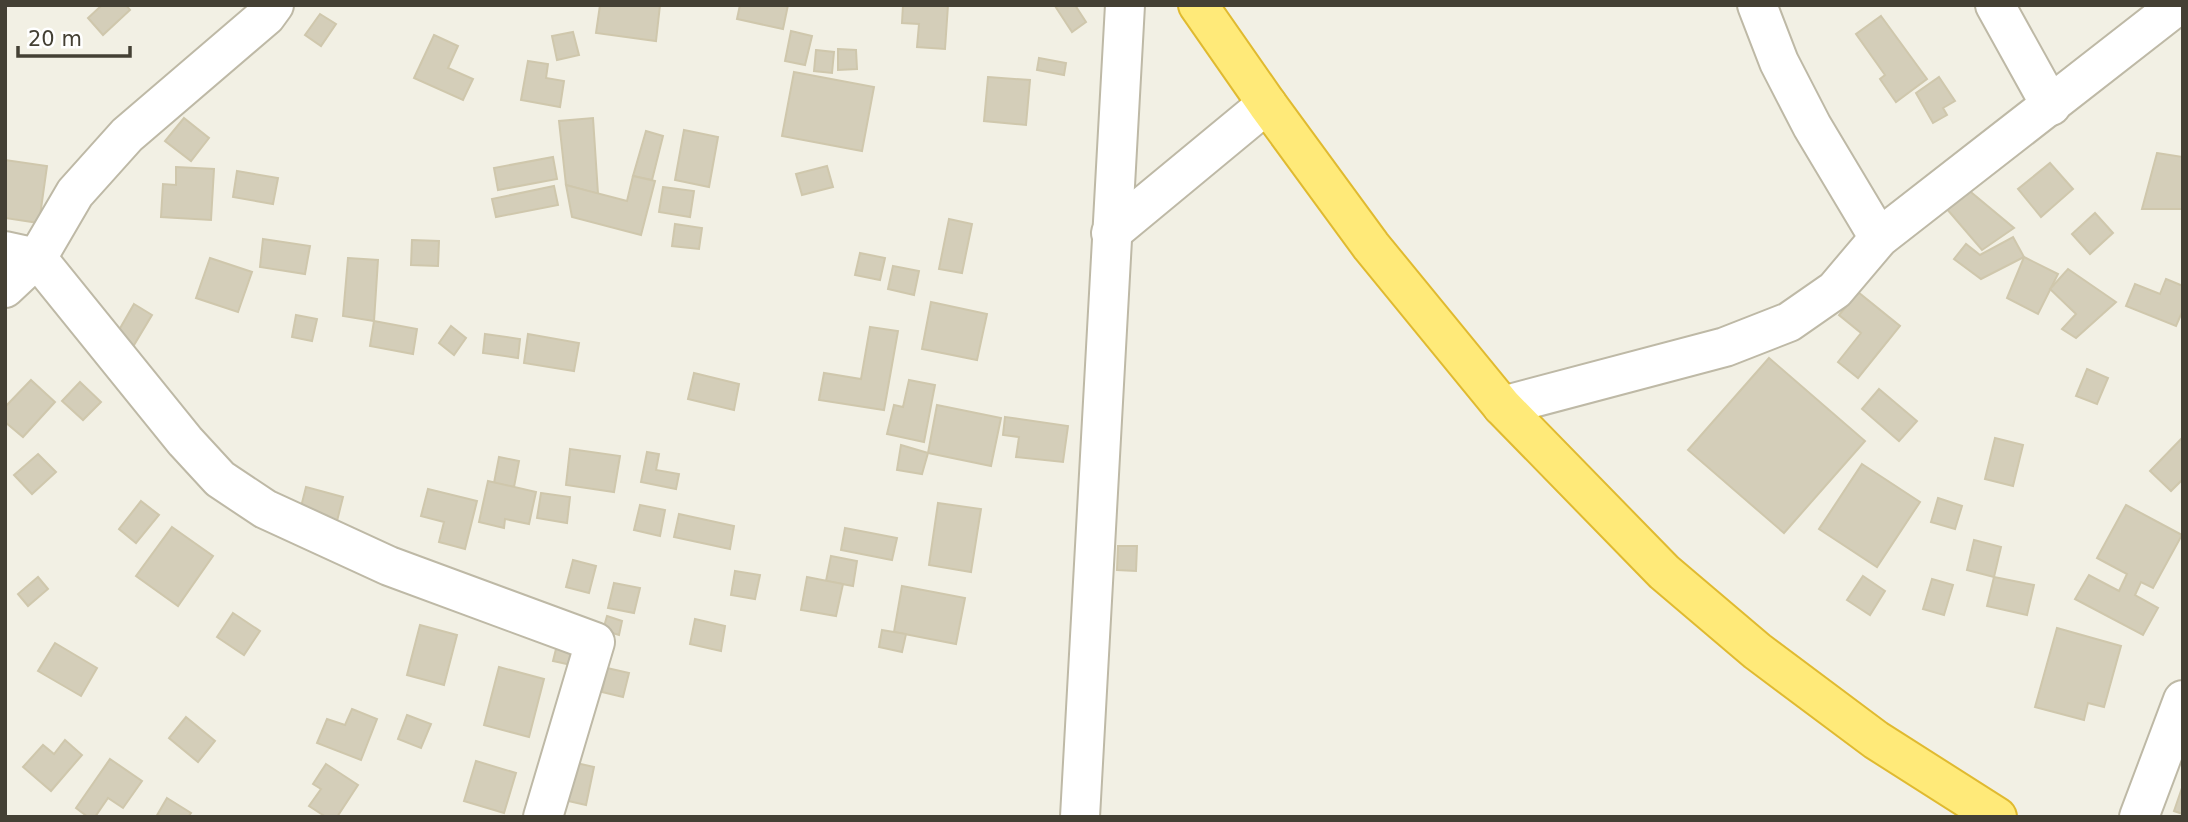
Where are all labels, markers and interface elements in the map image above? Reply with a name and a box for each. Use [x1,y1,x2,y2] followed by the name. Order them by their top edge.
[18,14,130,58] scale bar
[28,27,82,51] text: 20 m

